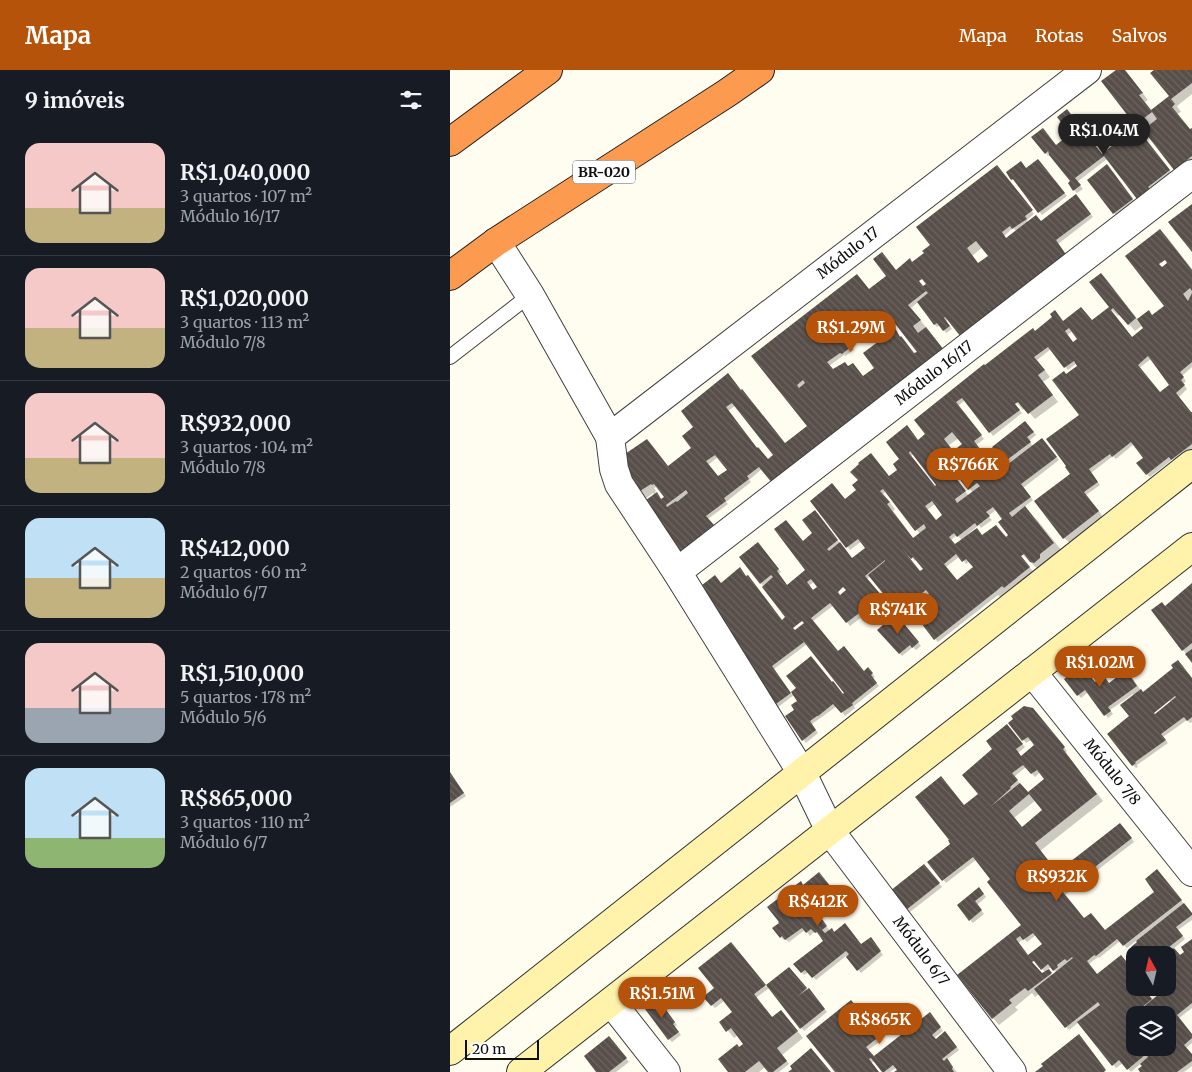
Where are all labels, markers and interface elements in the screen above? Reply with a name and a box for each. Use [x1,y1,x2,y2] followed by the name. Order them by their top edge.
[25,20,91,51] text: Mapa
[959,24,1007,47] text: Mapa
[1035,24,1084,47] text: Rotas
[1112,24,1167,47] text: Salvos
[397,86,425,114] icon: filters
[25,87,125,114] text: 9 imóveis
[1058,114,1150,156] pin: R$1.04M
[1069,120,1139,140] text: R$1.04M
[180,159,310,186] text: R$1,040,000
[573,160,635,184] road number: BR-020
[65,163,125,223] icon: home
[180,186,312,206] text: 3 quartos · 107 m²
[180,206,280,226] text: Módulo 16/17
[813,222,883,283] street label: Módulo 17
[180,285,309,312] text: R$1,020,000
[65,288,125,348] icon: home
[805,310,897,353] pin: R$1.29M
[180,312,309,332] text: 3 quartos · 113 m²
[817,317,885,337] text: R$1.29M
[180,332,266,352] text: Módulo 7/8
[891,336,977,409] street label: Módulo 16/17
[180,410,291,437] text: R$932,000
[65,413,125,473] icon: home
[180,437,313,457] text: 3 quartos · 104 m²
[927,448,1009,490] pin: R$766K
[937,454,999,474] text: R$766K
[180,457,266,477] text: Módulo 7/8
[180,535,290,562] text: R$412,000
[65,538,125,598] icon: home
[180,562,307,582] text: 2 quartos · 60 m²
[180,582,268,602] text: Módulo 6/7
[857,592,939,635] pin: R$741K
[869,599,927,619] text: R$741K
[1054,646,1146,688] pin: R$1.02M
[1066,652,1134,672] text: R$1.02M
[180,660,304,687] text: R$1,510,000
[65,663,125,723] icon: home
[180,687,311,707] text: 5 quartos · 178 m²
[180,707,266,727] text: Módulo 5/6
[1080,735,1145,809] street label: Módulo 7/8
[180,785,292,812] text: R$865,000
[65,788,125,848] icon: home
[180,812,310,832] text: 3 quartos · 110 m²
[180,832,268,852] text: Módulo 6/7
[1016,860,1098,902] pin: R$932K
[1027,866,1087,886] text: R$932K
[777,884,859,927] pin: R$412K
[788,891,848,911] text: R$412K
[889,912,954,990] street label: Módulo 6/7
[1126,946,1176,996] north arrow
[1126,946,1176,1056] map controls
[616,976,708,1019] pin: R$1.51M
[629,983,695,1003] text: R$1.51M
[839,1002,921,1045] pin: R$865K
[1126,1006,1176,1056] button: layers
[849,1009,911,1029] text: R$865K
[465,1037,539,1060] scale bar
[472,1040,506,1058] text: 20 m

